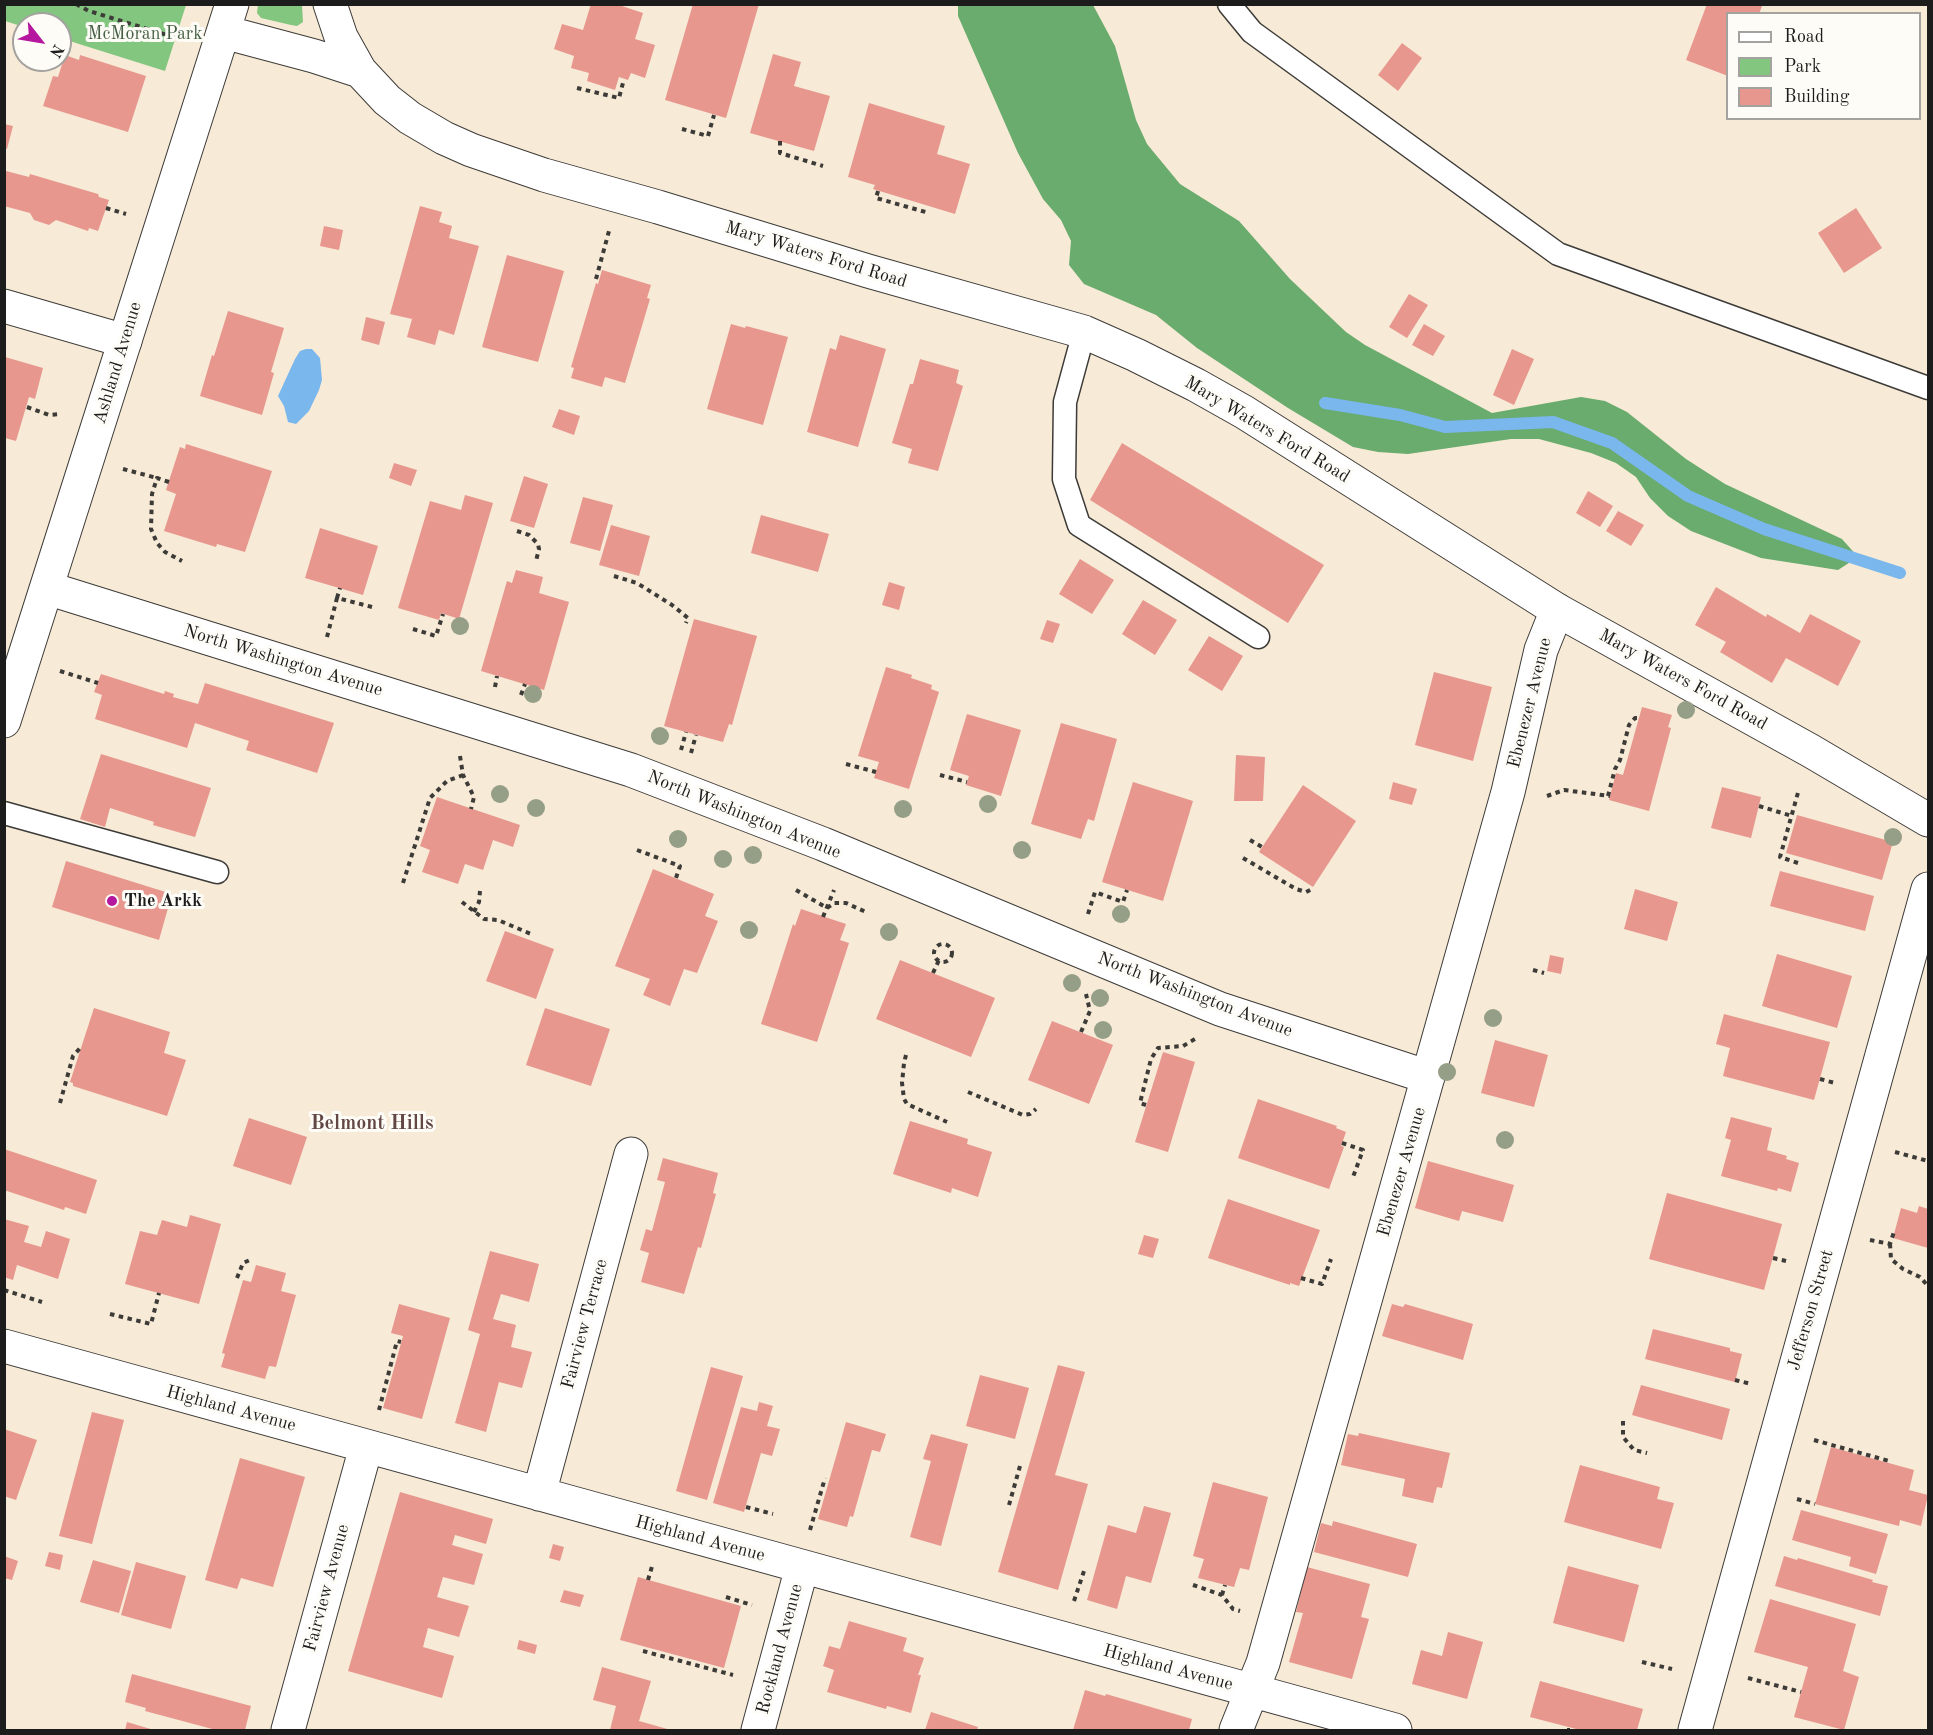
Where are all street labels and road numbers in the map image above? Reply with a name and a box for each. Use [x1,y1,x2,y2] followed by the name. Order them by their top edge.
[722,217,910,293] street label: Mary Waters Ford Road
[89,299,147,427] street label: Ashland Avenue
[1180,372,1354,488] street label: Mary Waters Ford Road
[181,620,385,702] street label: North Washington Avenue
[1595,625,1771,735] street label: Mary Waters Ford Road
[1503,636,1557,770] street label: Ebenezer Avenue
[644,766,844,864] street label: North Washington Avenue
[1094,948,1296,1042] street label: North Washington Avenue
[1373,1105,1431,1239] street label: Ebenezer Avenue
[1783,1247,1839,1373] street label: Jefferson Street
[557,1257,613,1391] street label: Fairview Terrace
[164,1381,298,1437] street label: Highland Avenue
[633,1511,767,1567] street label: Highland Avenue
[300,1522,354,1654] street label: Fairview Avenue
[752,1581,808,1717] street label: Rockland Avenue
[1101,1640,1235,1696] street label: Highland Avenue

